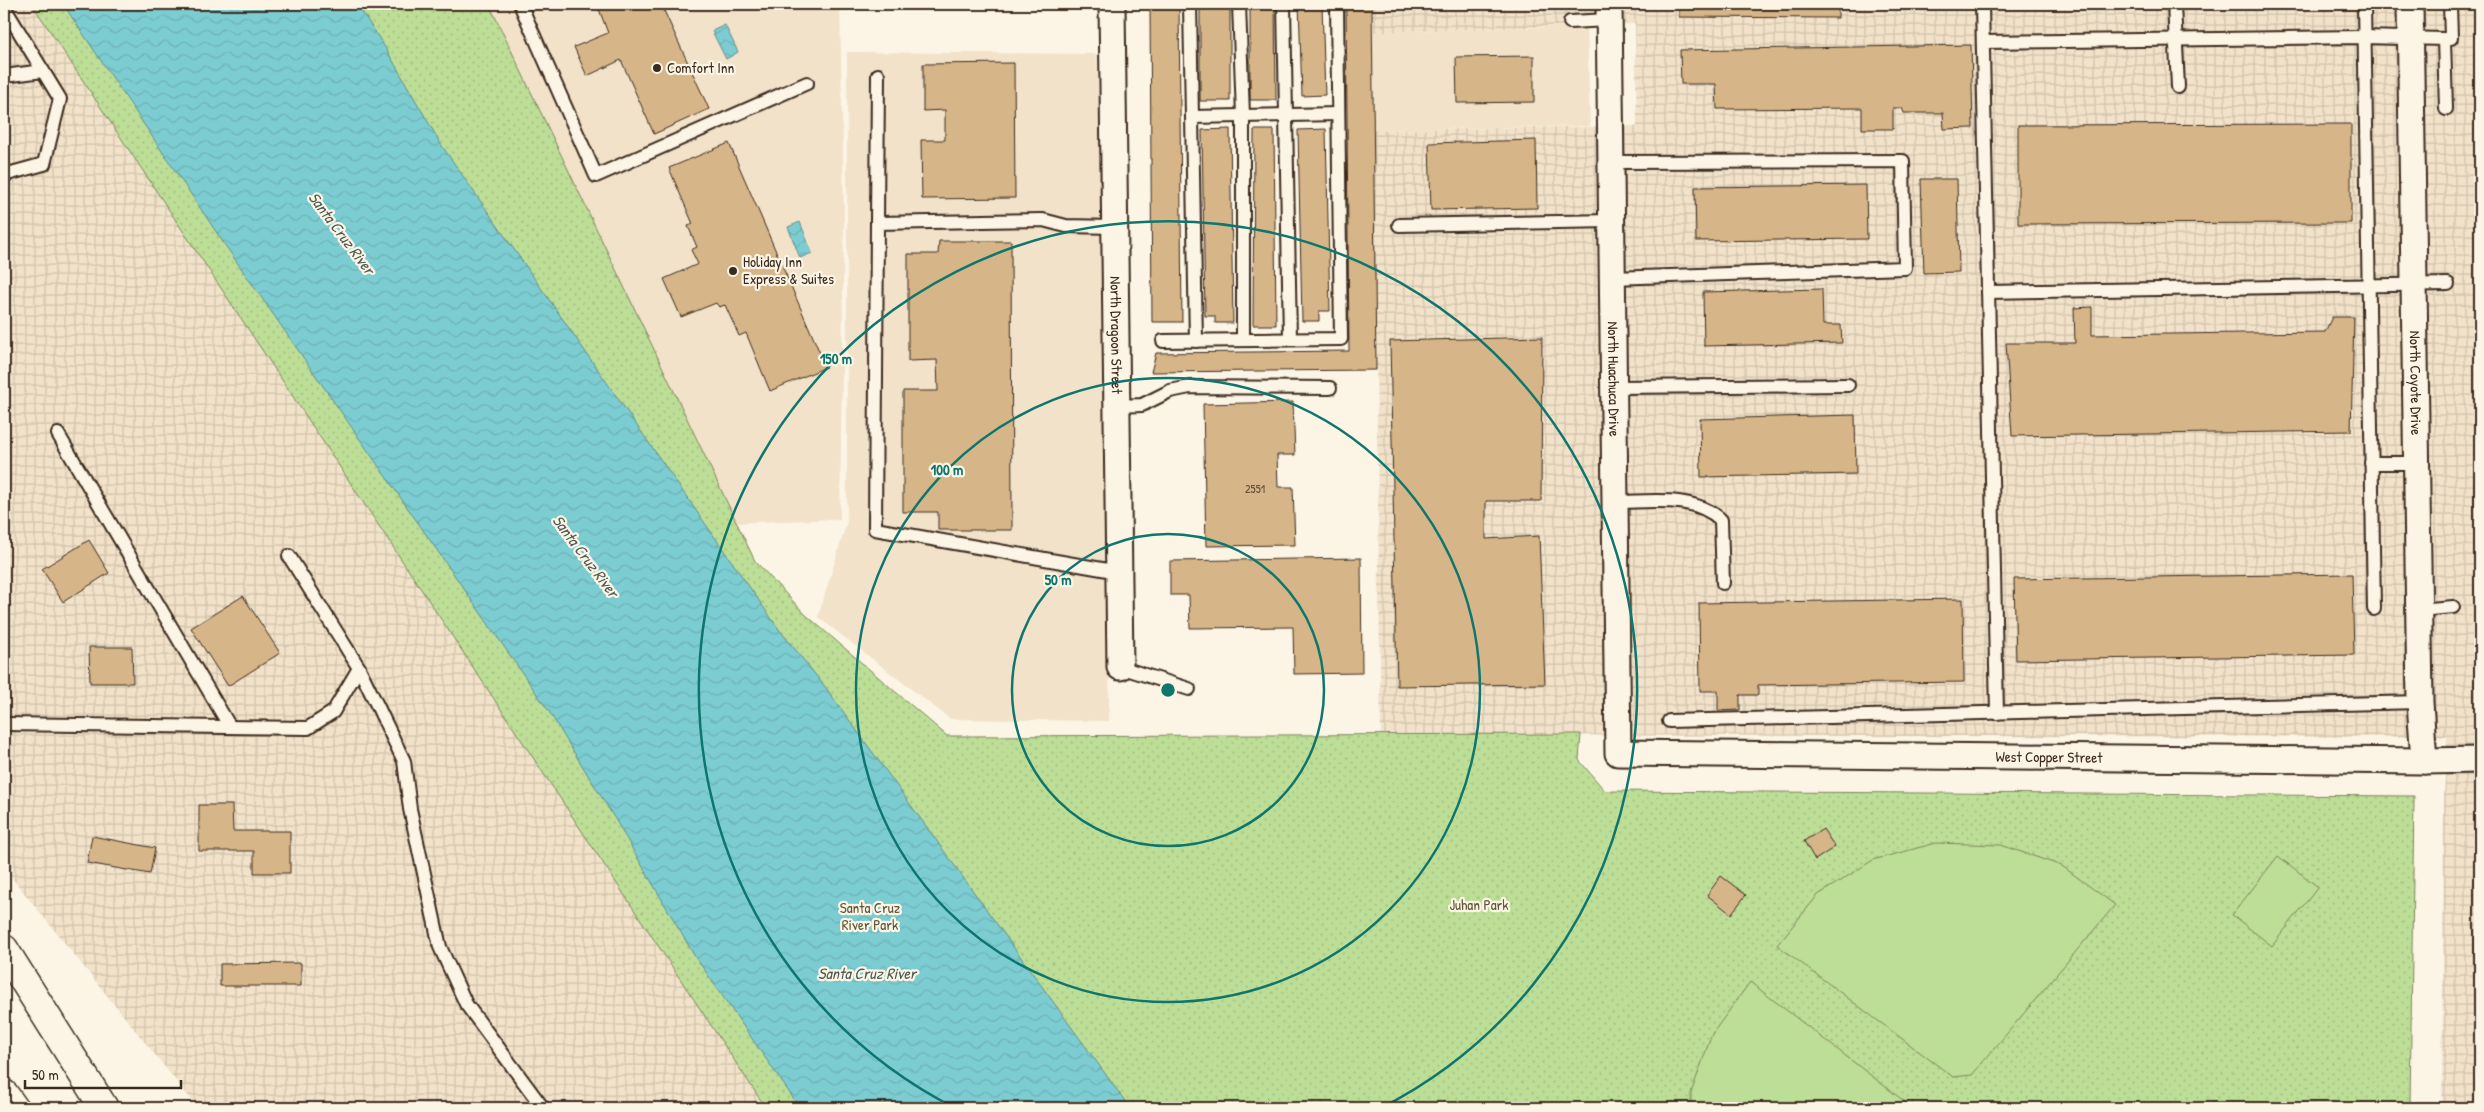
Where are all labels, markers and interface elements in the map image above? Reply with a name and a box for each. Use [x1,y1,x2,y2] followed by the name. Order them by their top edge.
[667,57,735,78] place label: Comfort Inn
[651,62,663,74] marker: Comfort Inn
[304,187,381,280] water label: Santa Cruz River
[743,251,834,289] place label: Holiday Inn Express & Suites
[727,265,739,277] marker: Holiday Inn Express & Suites
[1105,276,1128,395] street label: North Dragoon Street
[1603,321,1625,437] street label: North Huachuca Drive
[2405,331,2427,435] street label: North Coyote Drive
[820,348,852,369] text: 150 m
[931,459,963,480] text: 100 m
[1245,480,1265,497] house number: 2551
[548,510,625,603] water label: Santa Cruz River
[1045,569,1071,590] text: 50 m
[1159,681,1177,699] centre of rings
[1995,746,2103,768] street label: West Copper Street
[1449,894,1509,915] park label: Juhan Park
[840,897,901,935] park label: Santa Cruz River Park
[818,962,918,984] water label: Santa Cruz River
[25,1057,181,1089] scale bar
[32,1064,59,1085] text: 50 m

